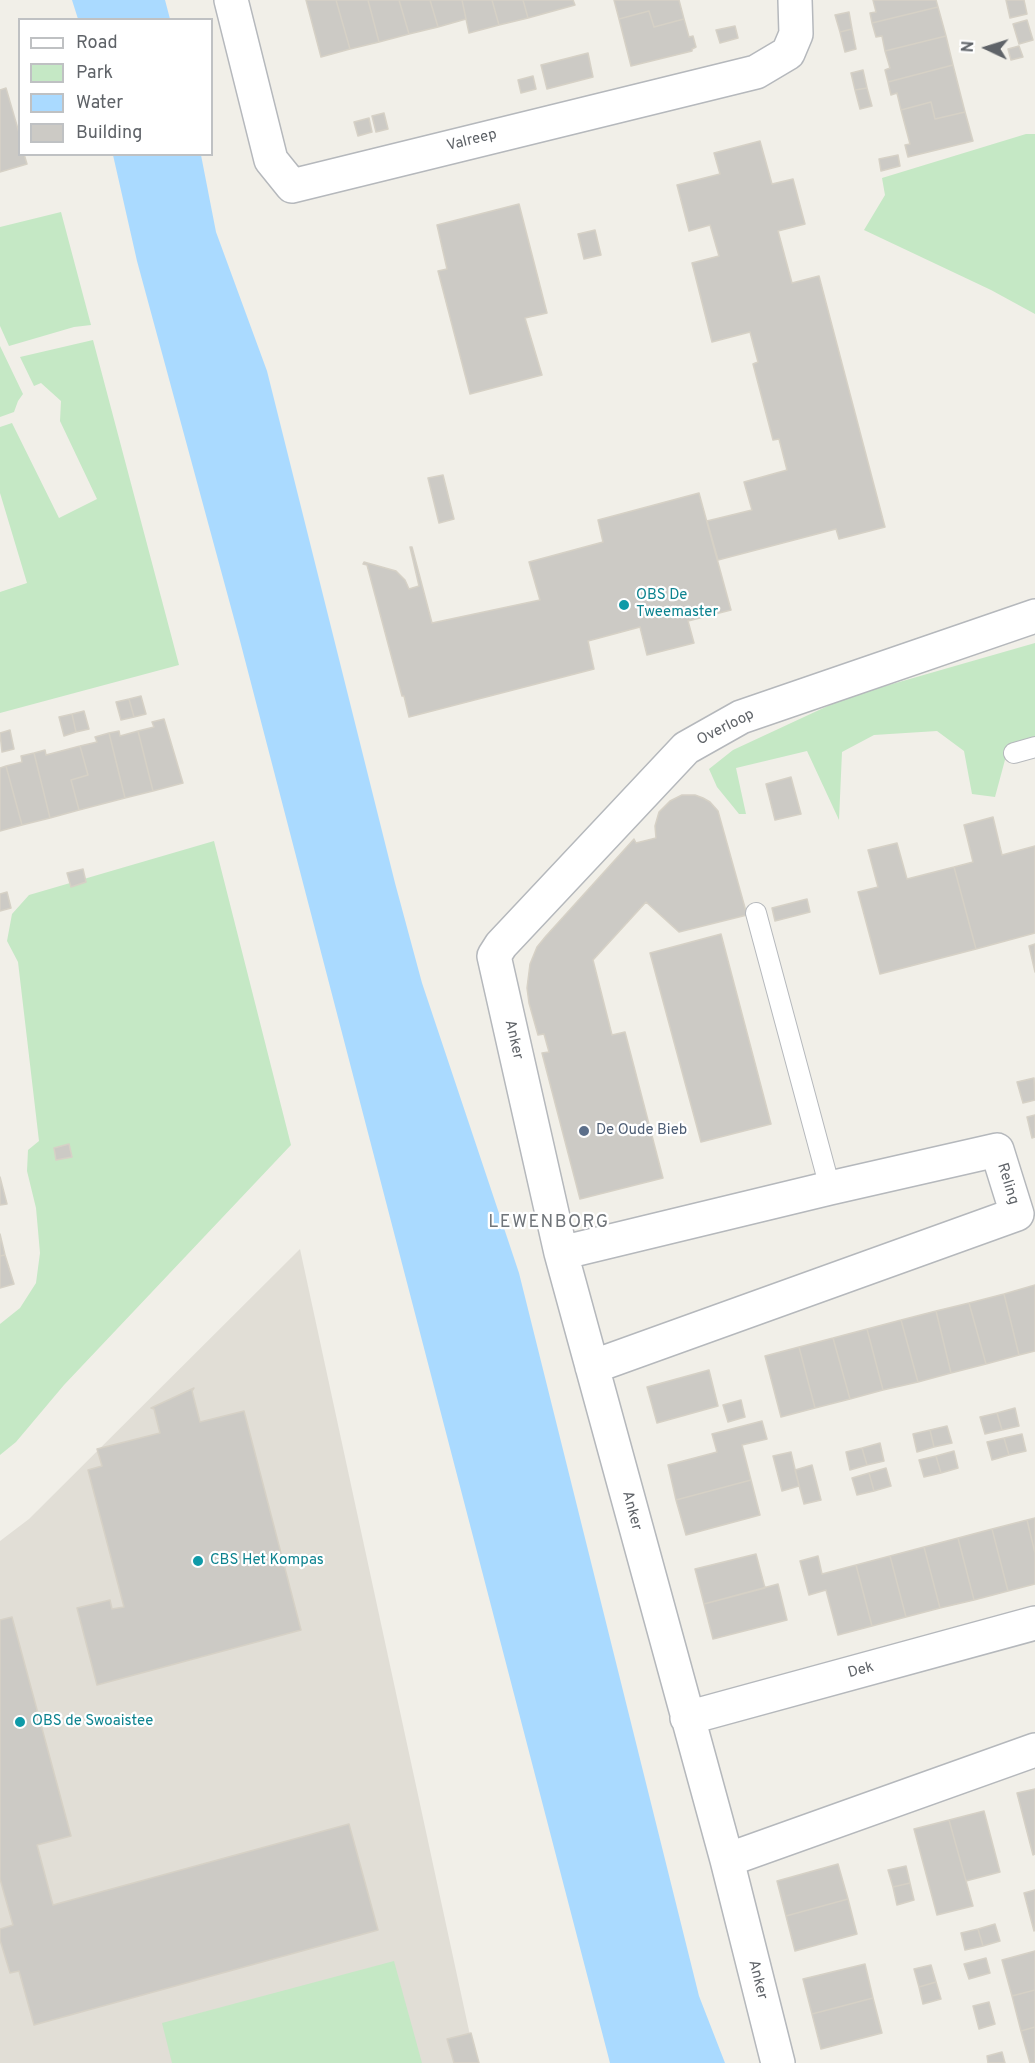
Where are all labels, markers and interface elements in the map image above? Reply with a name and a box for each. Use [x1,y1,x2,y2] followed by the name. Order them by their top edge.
[18,18,213,156] legend
[957,18,1017,78] north arrow
[76,32,118,55] text: Road
[959,40,979,53] text: N
[76,62,113,85] text: Park
[76,92,123,115] text: Water
[76,122,142,145] text: Building
[445,126,499,156] street label: Valreep
[636,587,718,622] place label: OBS De Tweemaster
[617,598,631,612] marker: OBS De Tweemaster
[694,706,758,750] street label: Overloop
[500,1018,526,1062] street label: Anker
[596,1122,687,1140] place label: De Oude Bieb
[577,1124,591,1138] marker: De Oude Bieb
[992,1161,1022,1207] street label: Reling
[488,1212,610,1234] district label: LEWENBORG
[617,1489,645,1533] street label: Anker
[210,1552,324,1570] place label: CBS Het Kompas
[191,1554,205,1568] marker: CBS Het Kompas
[846,1659,876,1683] street label: Dek
[32,1713,153,1731] place label: OBS de Swoaistee
[13,1715,27,1729] marker: OBS de Swoaistee
[743,1958,771,2002] street label: Anker

